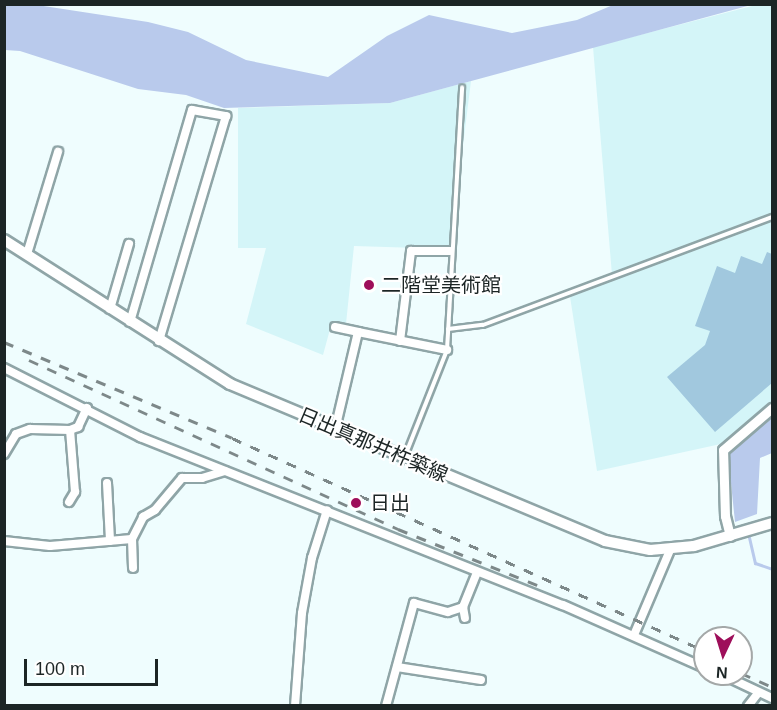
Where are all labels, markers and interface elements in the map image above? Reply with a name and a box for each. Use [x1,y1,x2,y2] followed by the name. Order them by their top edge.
[381,273,501,297] place label: 二階堂美術館
[362,278,376,292] marker: 二階堂美術館
[295,403,451,487] street label: 日出真那井杵築線
[370,491,410,515] place label: 日出
[347,494,365,512] marker: 日出
[693,626,753,686] north arrow
[27,647,160,685] scale bar
[35,659,85,679] text: 100 m
[715,664,728,681] text: N

